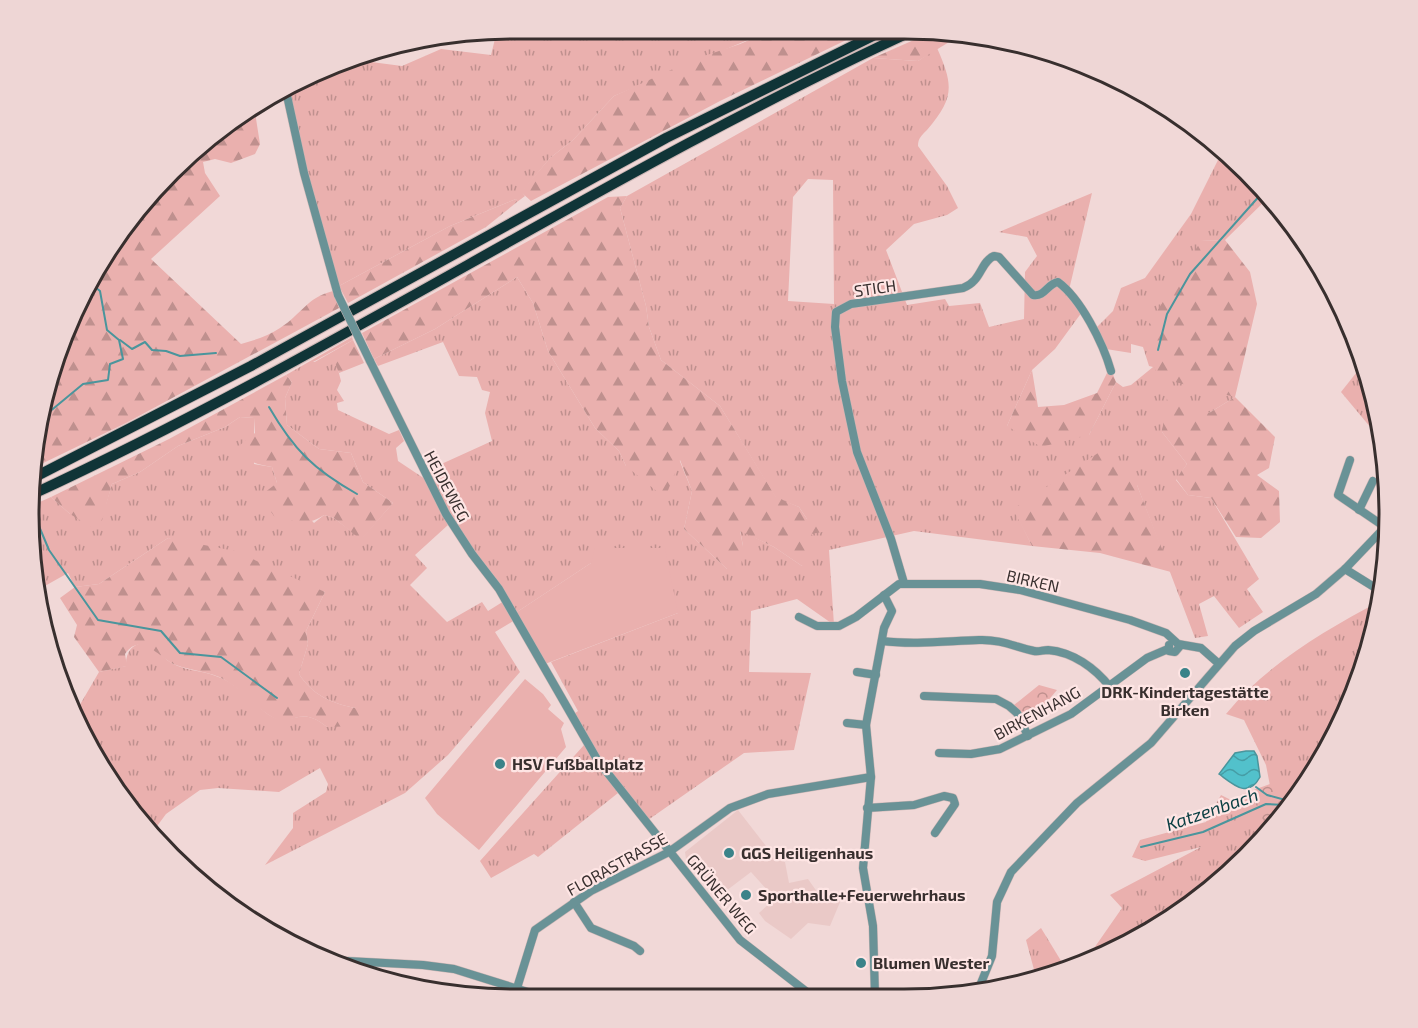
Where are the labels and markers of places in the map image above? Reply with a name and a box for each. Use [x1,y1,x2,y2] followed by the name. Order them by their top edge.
[1178,666,1192,680] marker: DRK-Kindertagestätte Birken
[1101,682,1269,719] place label: DRK-Kindertagestätte Birken
[512,754,643,773] place label: HSV Fußballplatz
[493,757,507,771] marker: HSV Fußballplatz
[741,843,873,862] place label: GGS Heiligenhaus
[722,846,736,860] marker: GGS Heiligenhaus
[758,885,965,904] place label: Sporthalle+Feuerwehrhaus
[739,888,753,902] marker: Sporthalle+Feuerwehrhaus
[873,953,990,972] place label: Blumen Wester
[854,956,868,970] marker: Blumen Wester

